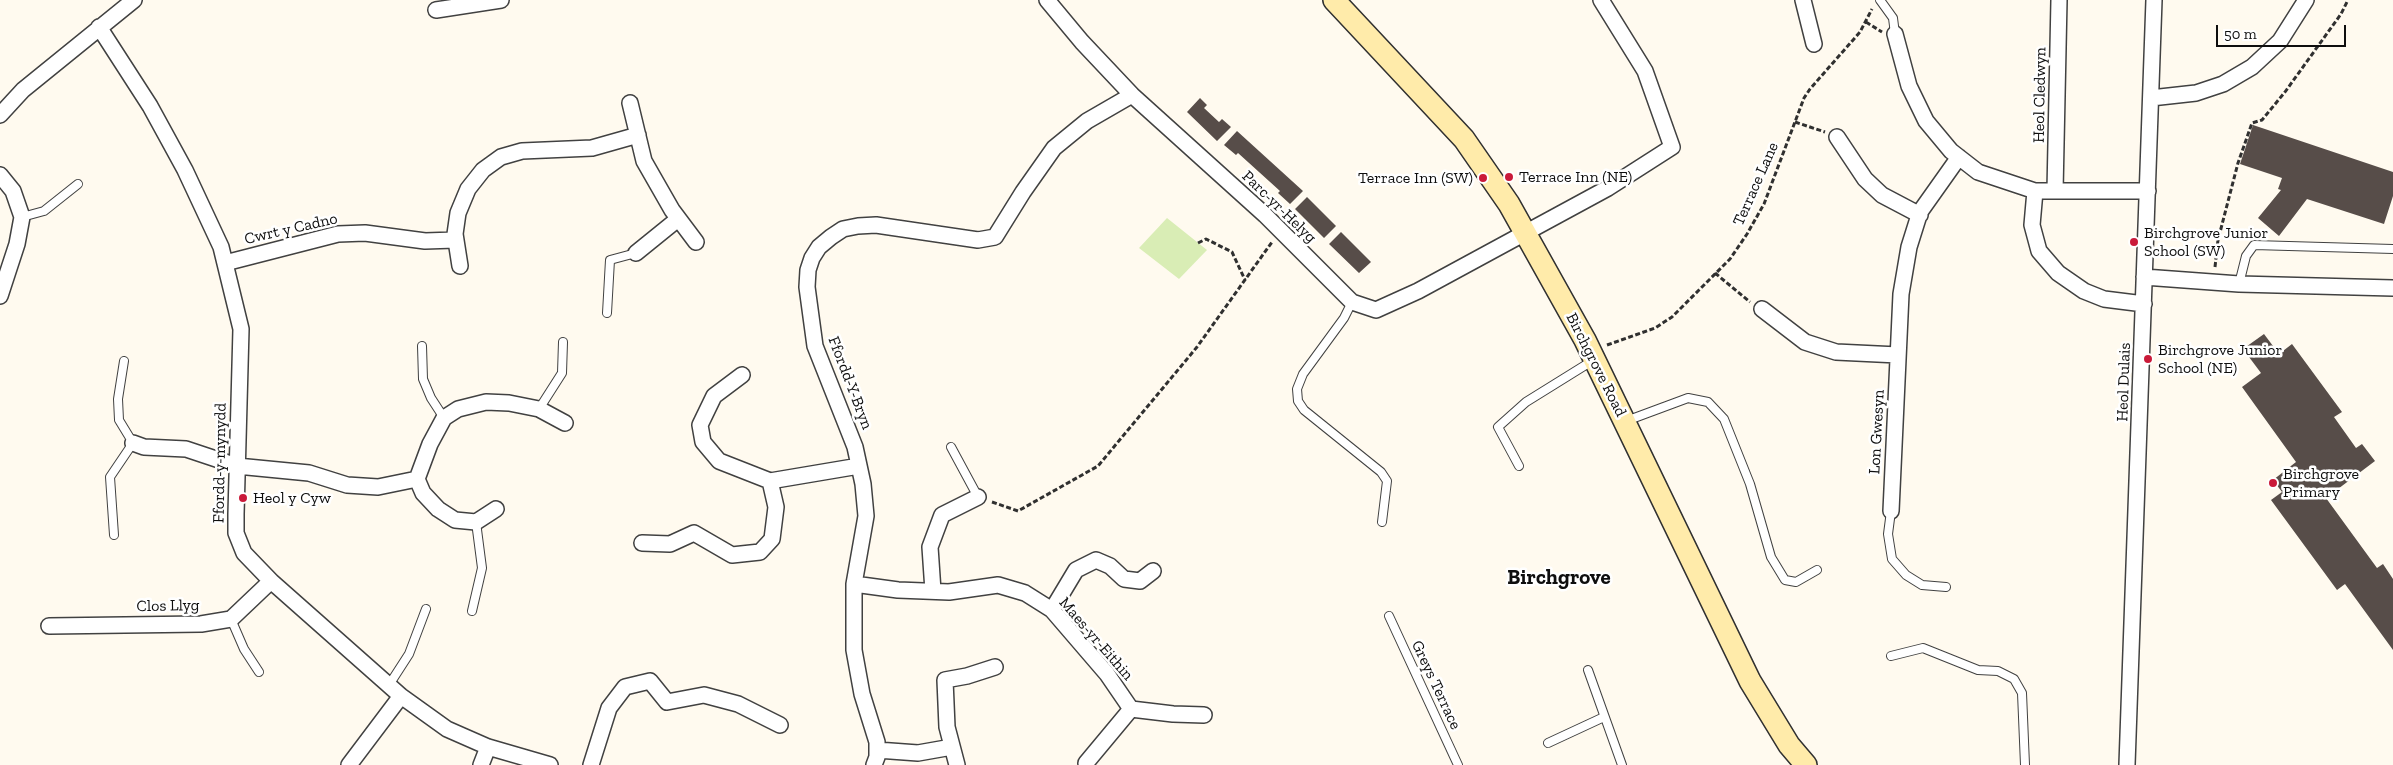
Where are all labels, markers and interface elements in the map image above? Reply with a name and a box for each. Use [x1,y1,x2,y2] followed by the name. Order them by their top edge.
[2218,15,2348,47] scale bar
[2224,25,2257,43] text: 50 m
[2030,47,2050,143] street label: Heol Cledwyn
[1729,139,1783,229] street label: Terrace Lane
[1238,167,1320,247] street label: Parc-yr-Helyg
[1519,167,1632,187] place label: Terrace Inn (NE)
[1358,168,1473,188] place label: Terrace Inn (SW)
[1503,171,1515,183] marker: Terrace Inn (NE)
[1477,172,1489,184] marker: Terrace Inn (SW)
[243,209,339,249] street label: Cwrt y Cadno
[2144,223,2268,261] place label: Birchgrove Junior School (SW)
[2128,236,2140,248] marker: Birchgrove Junior School (SW)
[1562,310,1630,420] street label: Birchgrove Road
[823,334,877,432] street label: Ffordd-Y-Bryn
[2158,340,2282,378] place label: Birchgrove Junior School (NE)
[2113,342,2135,422] street label: Heol Dulais
[2142,353,2154,365] marker: Birchgrove Junior School (NE)
[1865,389,1889,475] street label: Lon Gwesyn
[209,403,231,523] street label: Ffordd-y-mynydd
[2283,464,2359,502] place label: Birchgrove Primary
[2267,477,2279,489] marker: Birchgrove Primary
[253,488,331,508] place label: Heol y Cyw
[237,492,249,504] marker: Heol y Cyw
[1507,565,1611,591] district label: Birchgrove
[1055,594,1137,684] street label: Maes-yr-Eithin
[136,596,200,616] street label: Clos Llyg
[1407,637,1465,733] street label: Greys Terrace

